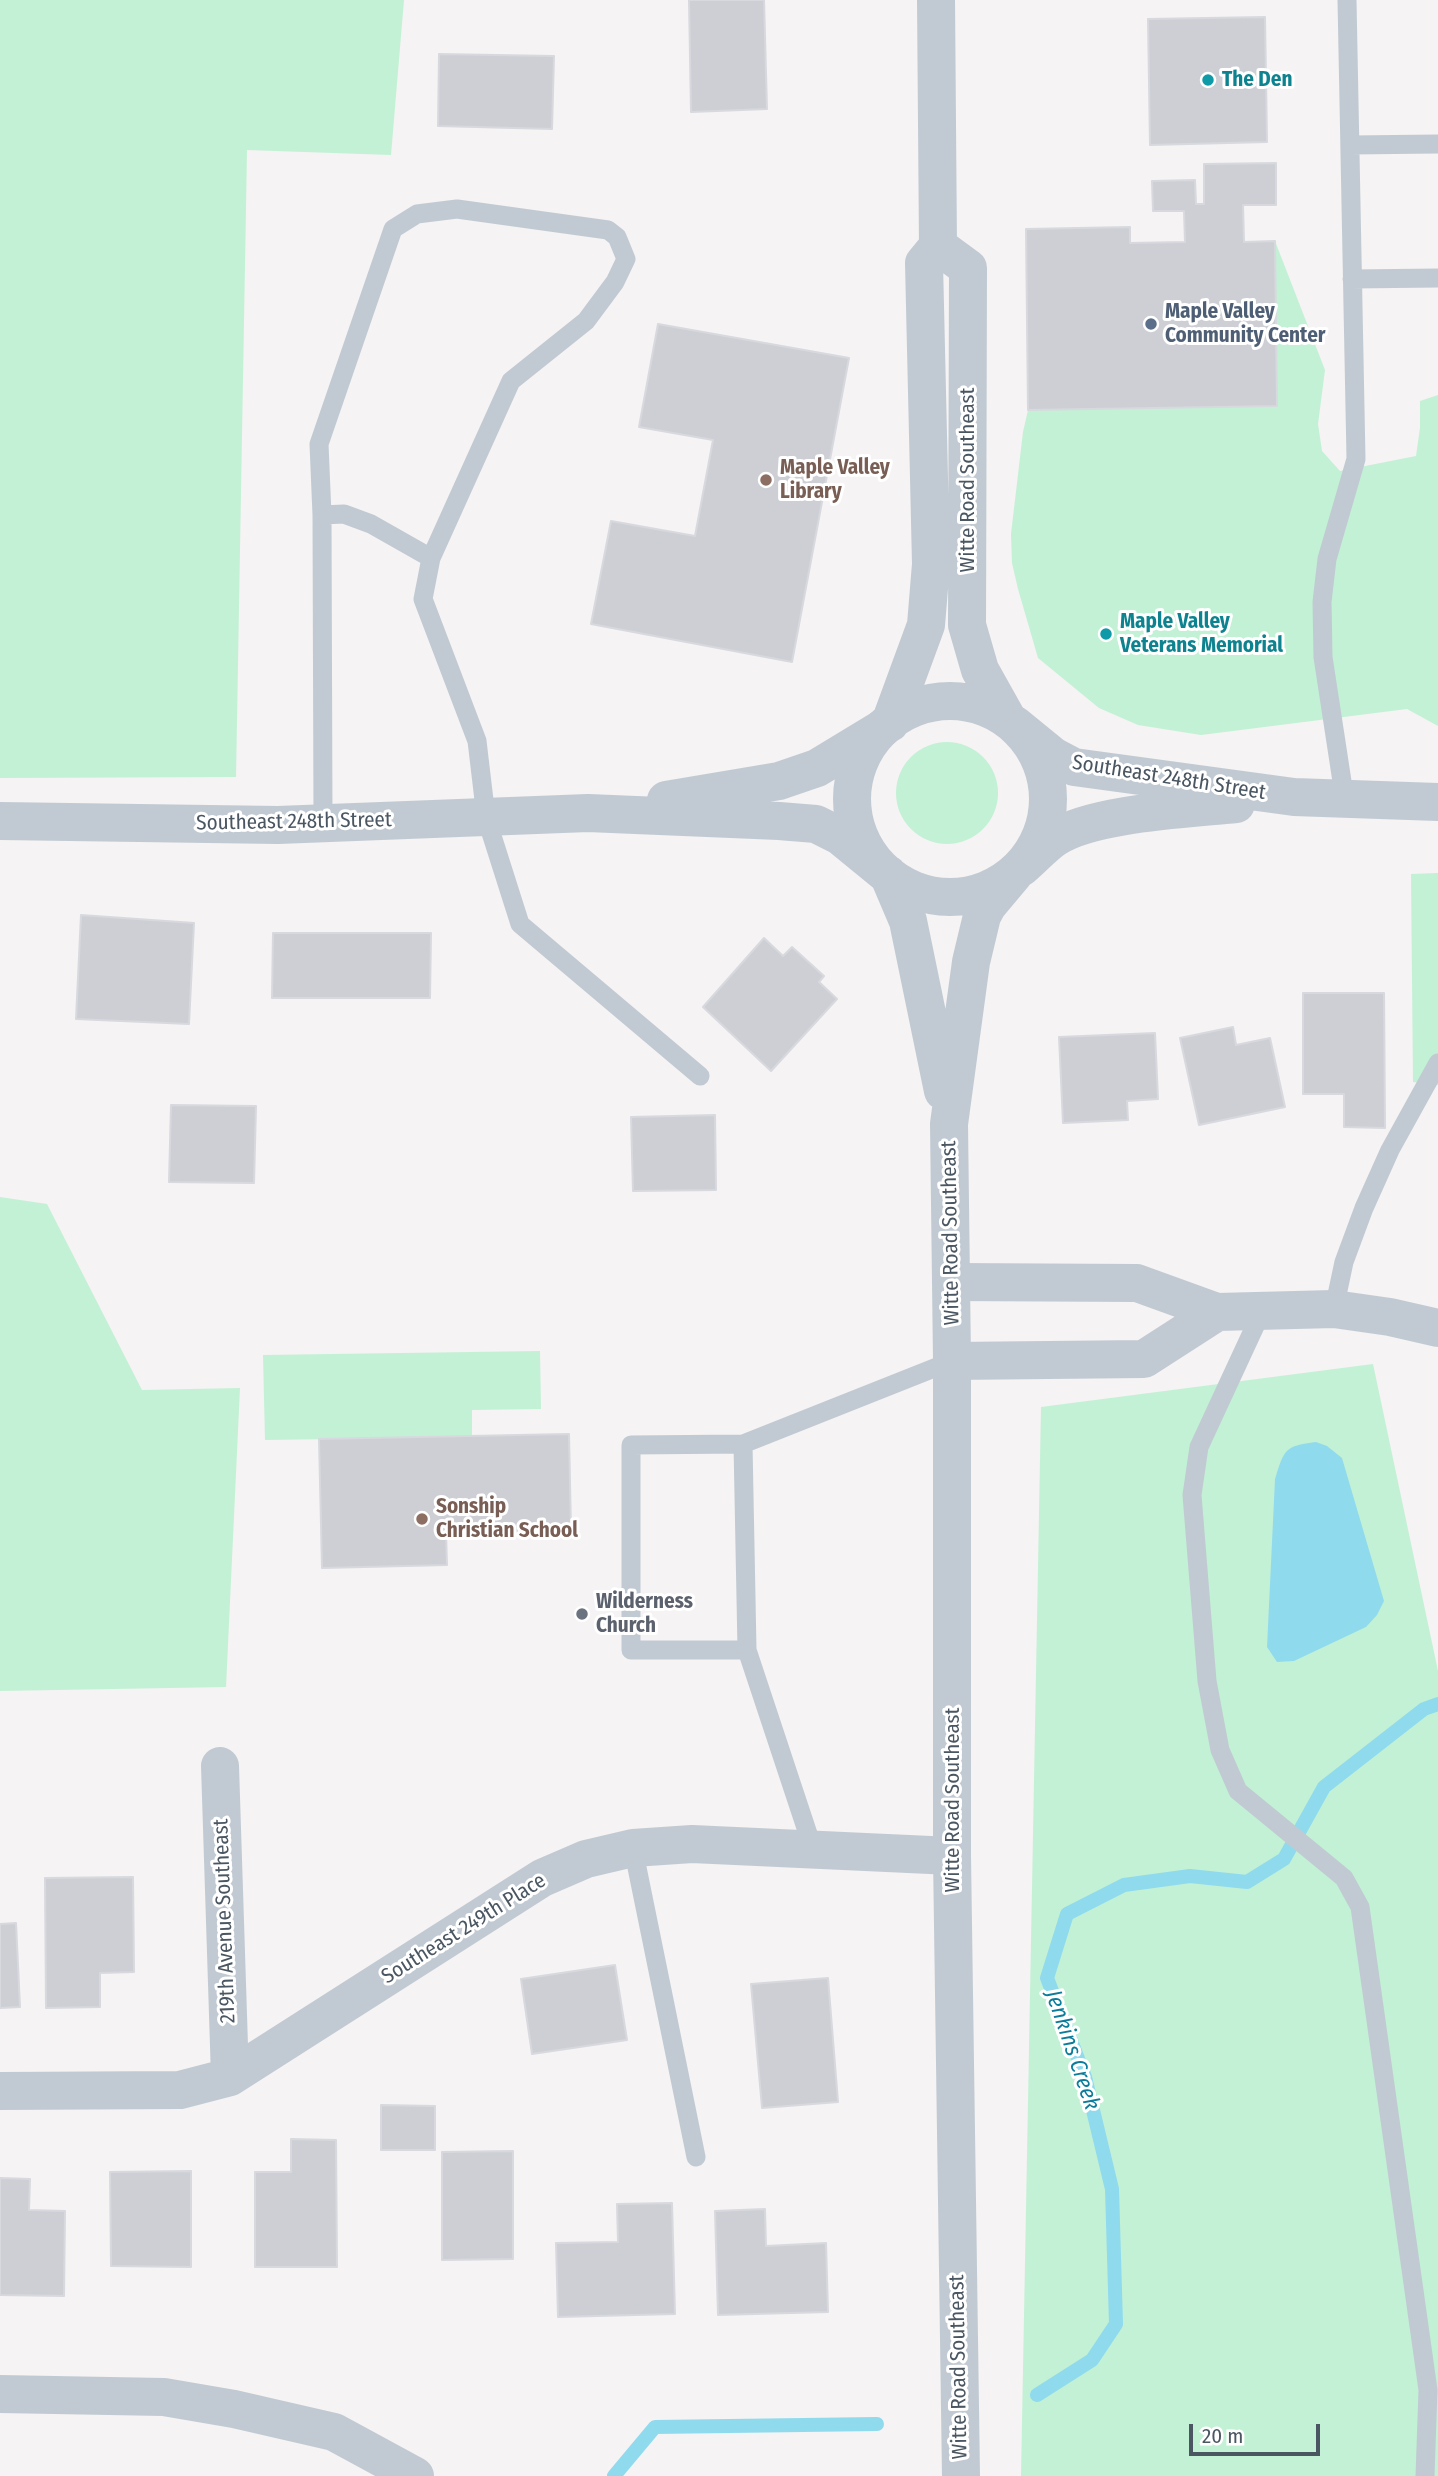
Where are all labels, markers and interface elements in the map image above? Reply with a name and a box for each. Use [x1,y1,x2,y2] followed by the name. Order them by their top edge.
[1222,67,1292,93] place label: The Den
[1200,72,1216,88] marker: The Den
[1165,299,1325,349] place label: Maple Valley Community Center
[1143,316,1159,332] marker: Maple Valley Community Center
[955,388,981,572] street label: Witte Road Southeast
[780,455,890,505] place label: Maple Valley Library
[758,472,774,488] marker: Maple Valley Library
[1120,609,1283,659] place label: Maple Valley Veterans Memorial
[1098,626,1114,642] marker: Maple Valley Veterans Memorial
[1070,750,1268,806] street label: Southeast 248th Street
[196,808,392,836] street label: Southeast 248th Street
[937,1140,965,1326] street label: Witte Road Southeast
[436,1494,578,1544] place label: Sonship Christian School
[414,1511,430,1527] marker: Sonship Christian School
[596,1589,693,1639] place label: Wilderness Church
[574,1606,590,1622] marker: Wilderness Church
[940,1708,966,1892] street label: Witte Road Southeast
[209,1818,241,2024] street label: 219th Avenue Southeast
[377,1868,551,1990] street label: Southeast 249th Place
[1039,1986,1105,2114] water label: Jenkins Creek
[945,2274,973,2460] street label: Witte Road Southeast
[1193,2410,1324,2454] scale bar
[1202,2423,1243,2449] text: 20 m

